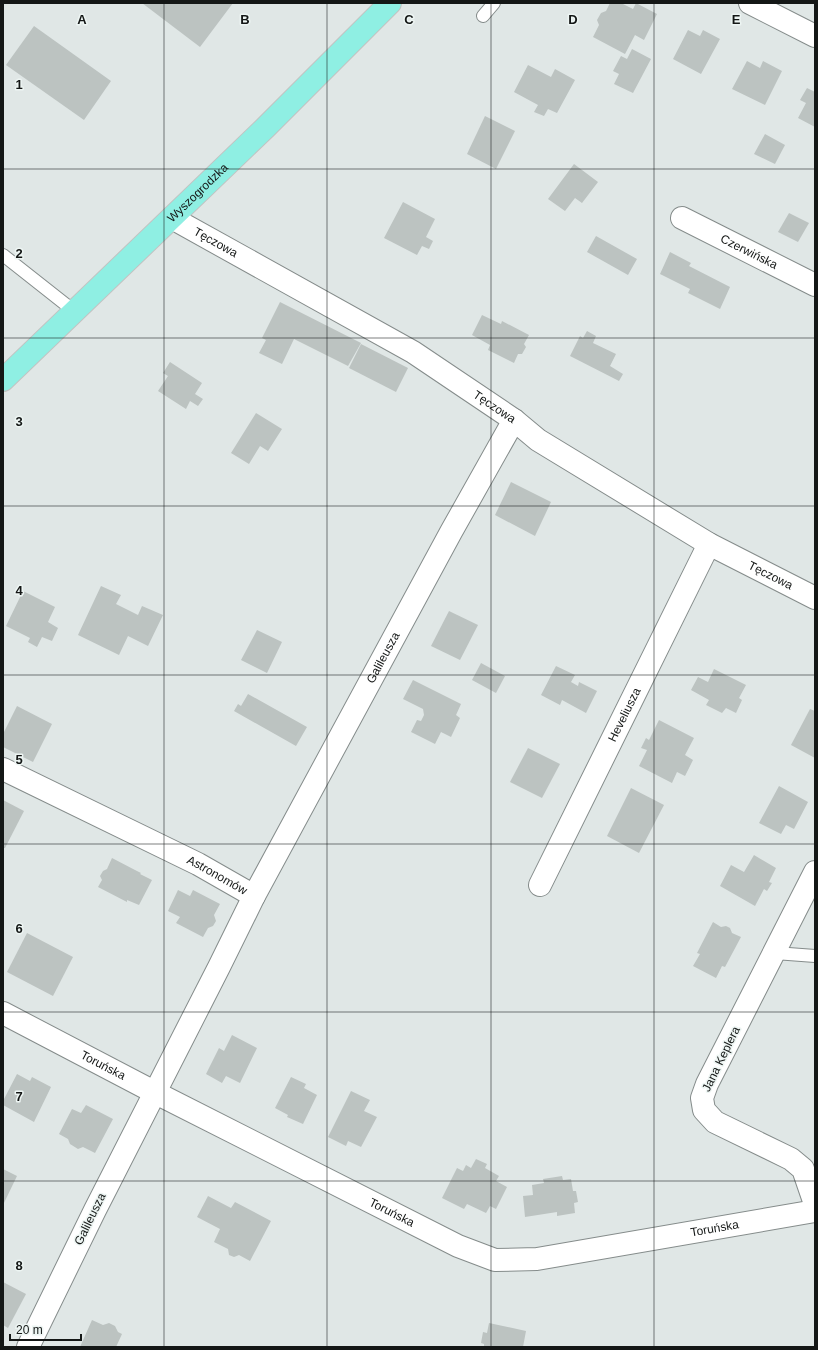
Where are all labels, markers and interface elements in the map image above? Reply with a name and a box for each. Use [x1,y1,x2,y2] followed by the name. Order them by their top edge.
[77,12,87,27] text: A
[240,12,250,27] text: B
[404,12,414,27] text: C
[568,12,578,27] text: D
[732,12,741,27] text: E
[15,77,23,92] text: 1
[164,160,231,225] street label: Wyszogrodzka
[191,224,240,260] street label: Tęczowa
[718,232,780,272] street label: Czerwińska
[15,246,23,261] text: 2
[471,388,519,426] street label: Tęczowa
[15,414,23,429] text: 3
[746,558,795,593] street label: Tęczowa
[15,583,23,598] text: 4
[363,629,403,686] street label: Galileusza
[605,685,644,744] street label: Heveliusza
[15,752,23,767] text: 5
[185,853,250,898] street label: Astronomów
[15,921,23,936] text: 6
[699,1024,743,1094] street label: Jana Keplera
[78,1048,128,1083] street label: Toruńska
[15,1089,23,1104] text: 7
[71,1190,109,1247] street label: Galileusza
[367,1195,417,1230] street label: Toruńska
[689,1217,740,1239] street label: Toruńska
[15,1258,23,1273] text: 8
[10,1316,81,1342] scale bar
[16,1323,43,1337] text: 20 m

